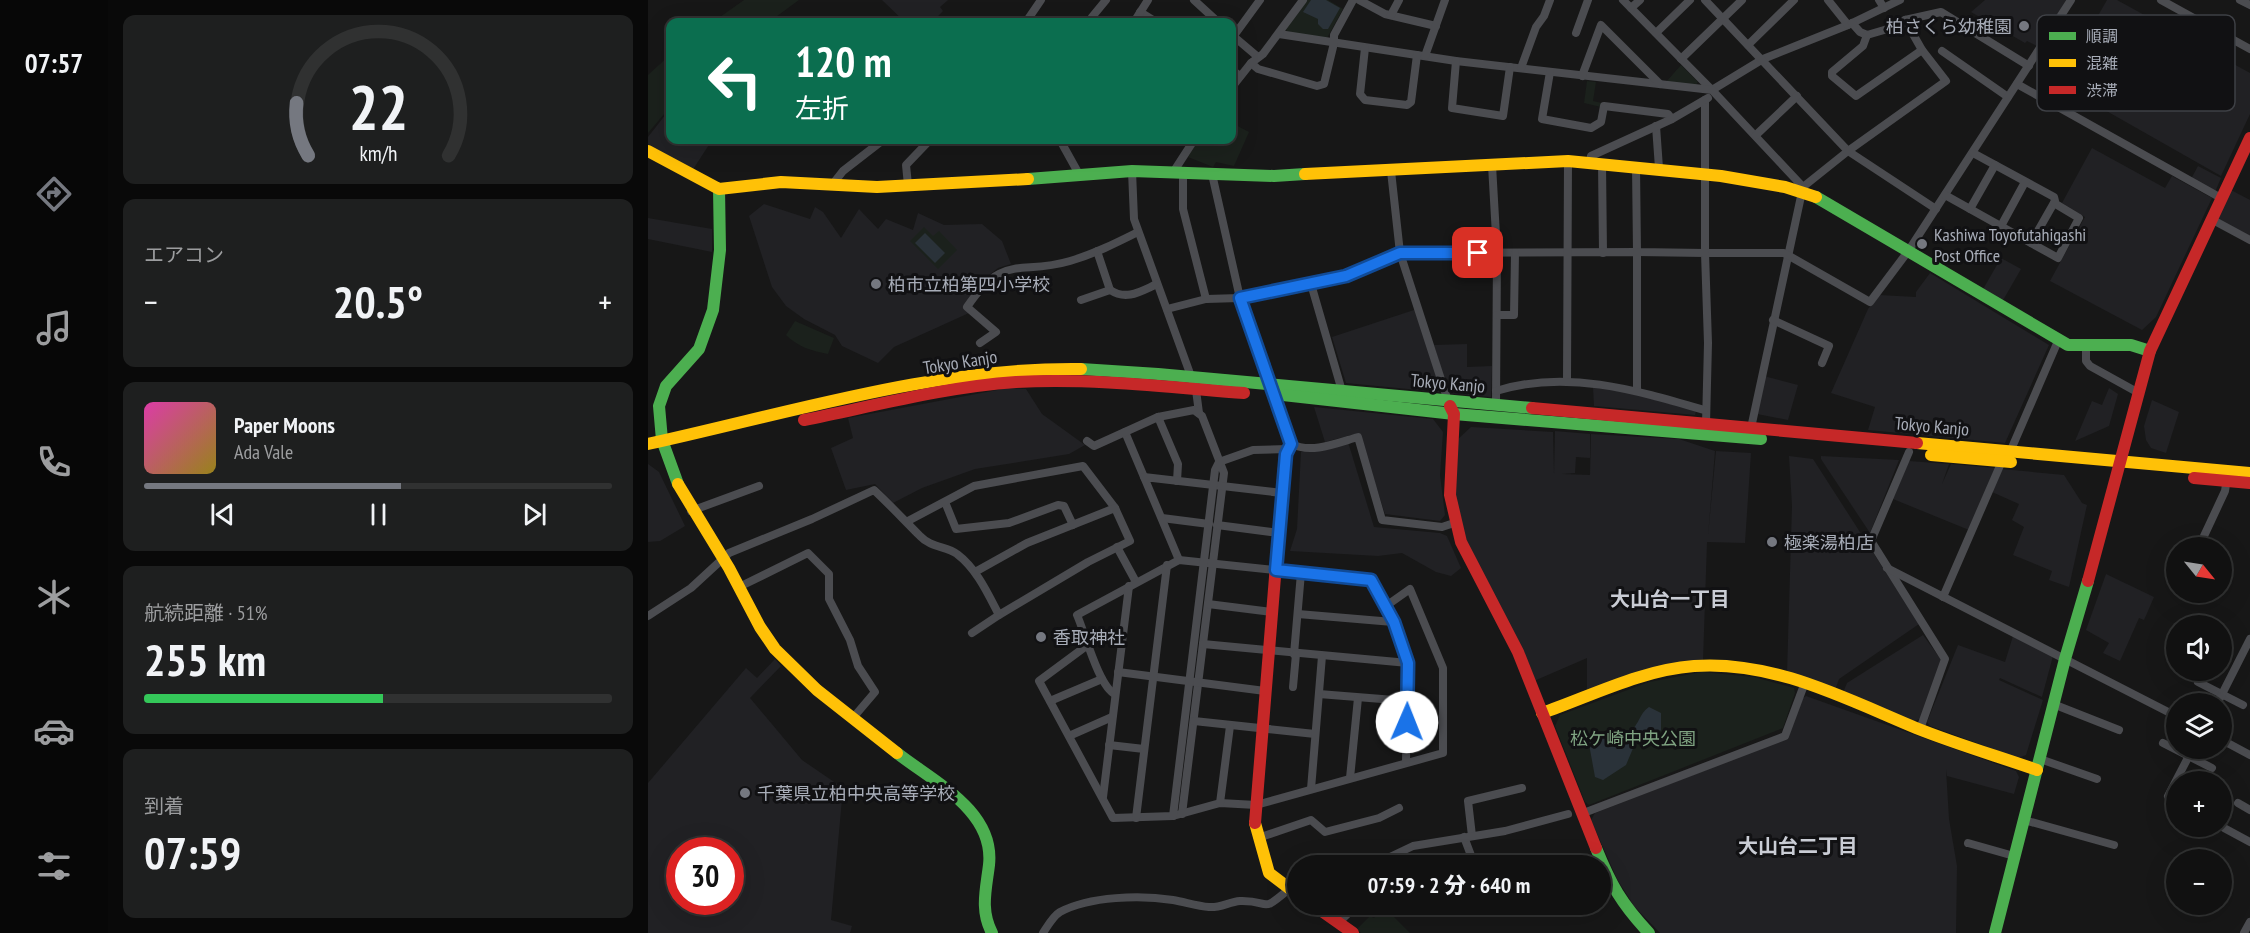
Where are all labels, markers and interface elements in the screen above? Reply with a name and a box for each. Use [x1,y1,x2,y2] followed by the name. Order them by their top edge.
[1886,15,2012,38] place label: 柏さくら幼稚園
[2037,15,2235,111] legend
[2017,19,2031,33] marker: 柏さくら幼稚園
[2086,26,2118,46] text: 順調
[795,34,892,89] text: 120 m
[696,42,774,120] icon: left
[25,46,83,80] text: 07:57
[2086,53,2118,73] text: 混雑
[348,66,408,147] text: 22
[2086,80,2118,100] text: 渋滞
[795,91,849,125] text: 左折
[359,140,397,168] text: km/h
[33,173,75,215] icon: directions
[1934,223,2086,267] place label: Kashiwa Toyofutahigashi Post Office
[1452,227,1503,278] pin
[1461,236,1494,269] icon: arrive
[1915,237,1929,251] marker: Kashiwa Toyofutahigashi Post Office
[144,242,224,268] text: エアコン
[333,272,423,330] text: 20.5°
[888,273,1050,296] place label: 柏市立柏第四小学校
[869,277,883,291] marker: 柏市立柏第四小学校
[144,280,158,323] text: −
[598,280,612,323] text: +
[33,307,75,349] icon: music
[921,345,999,379] street label: Tokyo Kanjo
[1410,368,1486,398] street label: Tokyo Kanjo
[234,411,335,439] text: Paper Moons
[1894,411,1970,441] street label: Tokyo Kanjo
[234,439,293,465] text: Ada Vale
[33,441,75,483] icon: phone
[206,498,239,531] icon: previous
[362,498,395,531] icon: pause
[518,498,551,531] icon: next
[1784,531,1874,554] place label: 極楽湯柏店
[1765,535,1779,549] marker: 極楽湯柏店
[2166,537,2232,603] north arrow
[2166,537,2232,915] map controls
[33,576,75,618] icon: climate
[1610,586,1730,612] district label: 大山台一丁目
[144,600,267,626] text: 航続距離 · 51%
[2166,615,2232,681] button: sound
[1053,626,1125,649] place label: 香取神社
[144,630,266,688] text: 255 km
[1034,630,1048,644] marker: 香取神社
[1375,690,1439,754] position arrow
[2166,693,2232,759] button: layers
[33,710,75,752] icon: car
[1570,727,1696,750] park label: 松ケ崎中央公園
[2166,771,2232,837] button: +
[757,782,955,805] place label: 千葉県立柏中央高等学校
[738,786,752,800] marker: 千葉県立柏中央高等学校
[144,793,184,819] text: 到着
[144,823,241,881] text: 07:59
[1738,833,1858,859] district label: 大山台二丁目
[666,837,744,915] speed limit sign: 30
[33,845,75,887] icon: filters
[2166,849,2232,915] button: −
[1368,871,1530,899] text: 07:59 · 2 分 · 640 m

